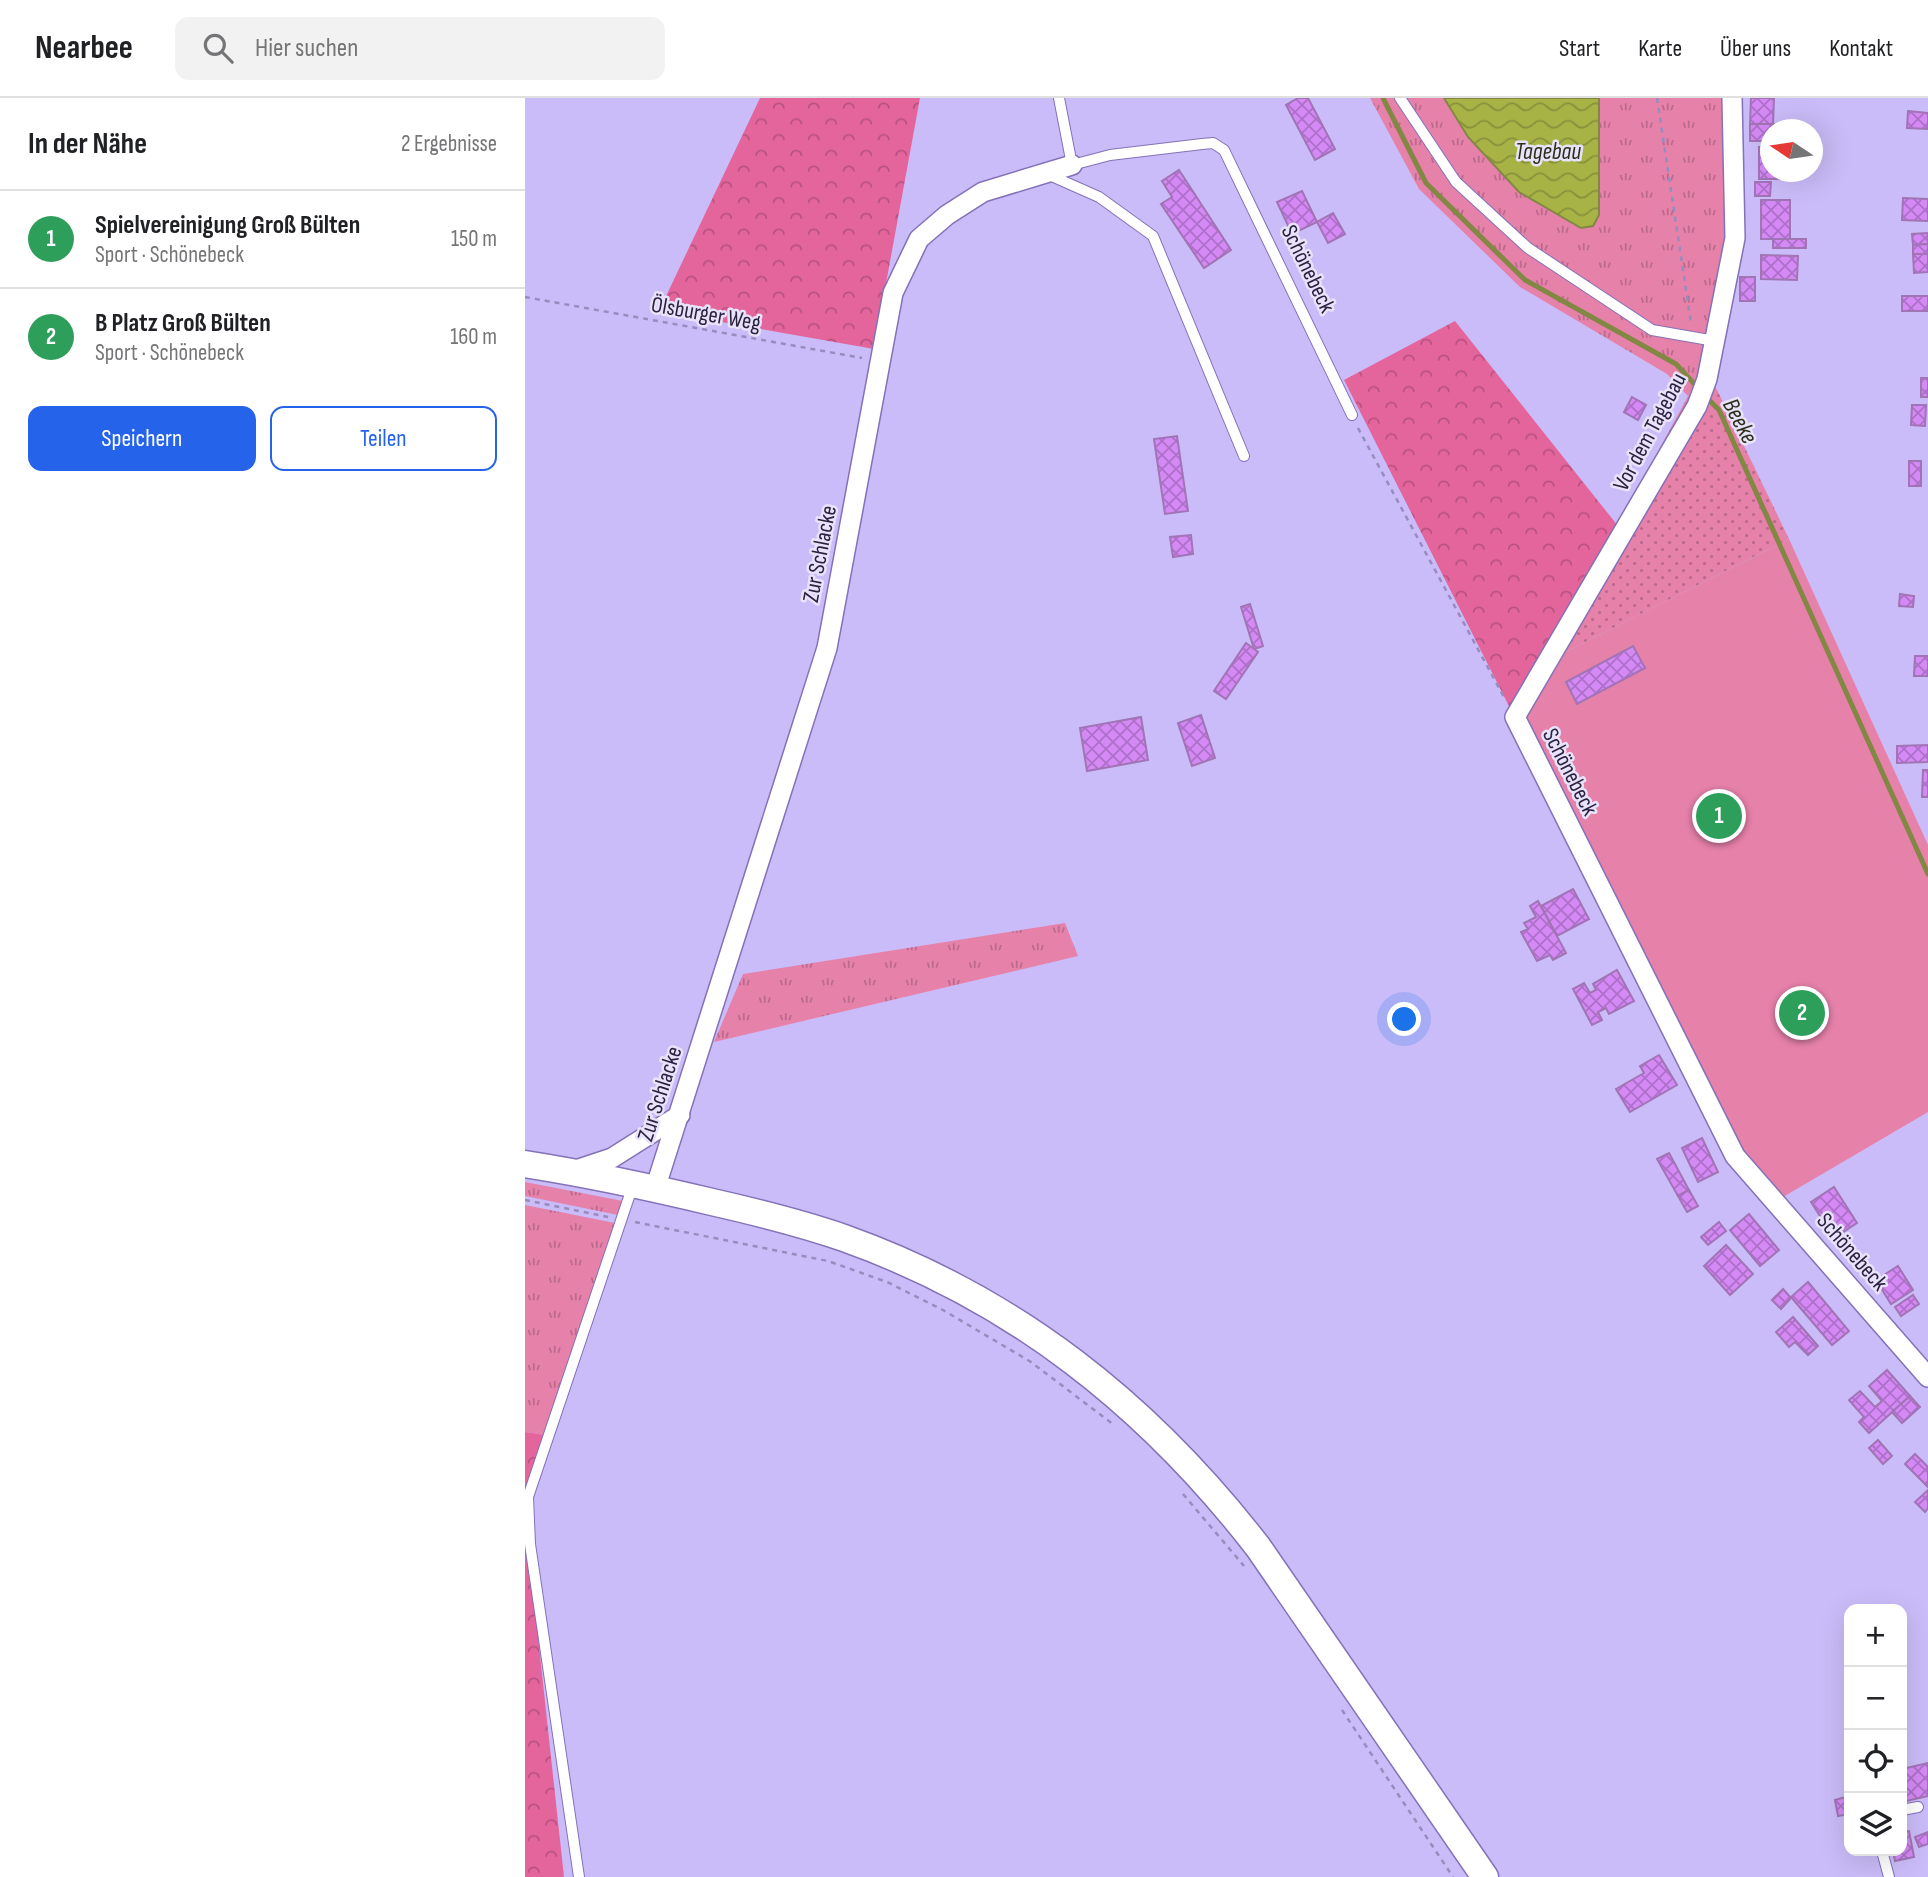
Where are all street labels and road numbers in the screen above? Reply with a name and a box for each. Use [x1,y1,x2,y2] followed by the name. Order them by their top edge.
[1275,220,1341,318] street label: Schönebeck
[649,291,763,337] street label: Ölsburger Weg
[1607,368,1693,496] street label: Vor dem Tagebau
[797,503,843,605] street label: Zur Schlacke
[1536,724,1604,821] street label: Schönebeck
[632,1043,688,1145] street label: Zur Schlacke
[1810,1207,1894,1297] street label: Schönebeck

